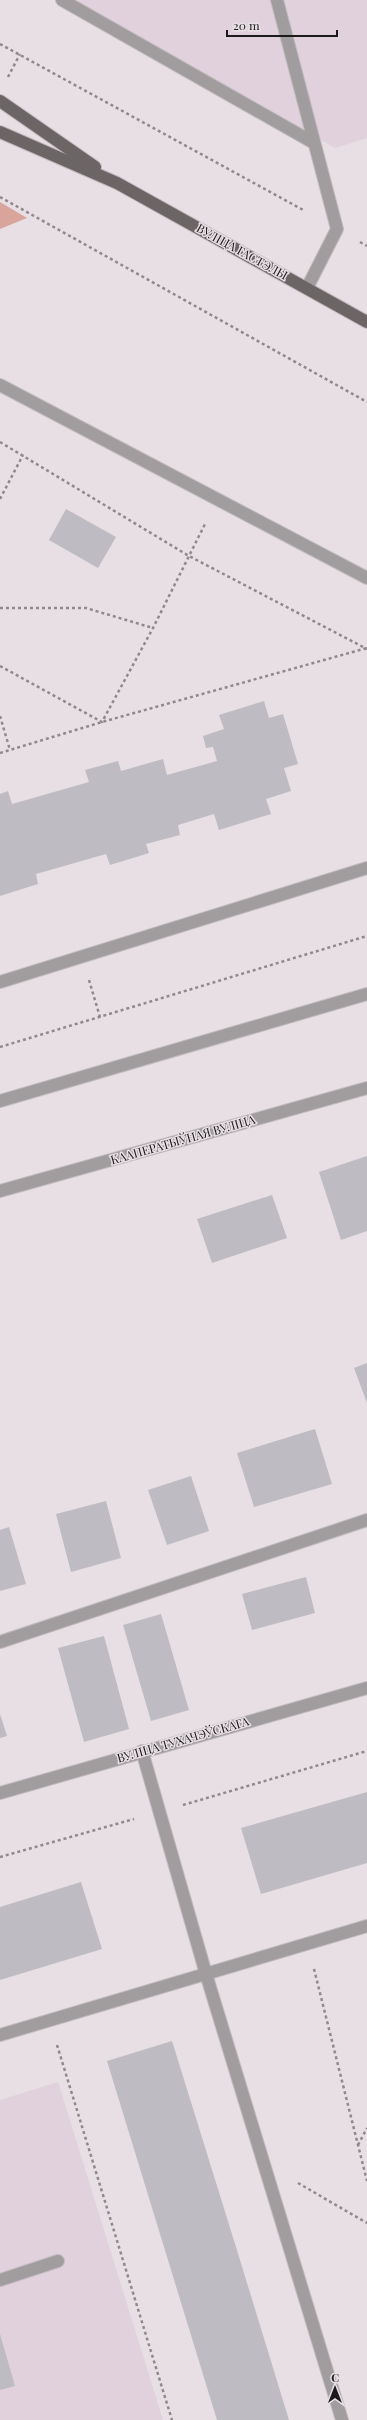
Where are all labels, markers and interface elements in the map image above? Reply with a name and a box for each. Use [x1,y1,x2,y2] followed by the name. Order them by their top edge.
[227,12,337,38] scale bar
[233,17,260,33] text: 20 m
[194,219,291,283] street label: ВУЛІЦА ГАСТЭЛЫ
[109,1111,257,1167] street label: КААПЕРАТЫЎНАЯ ВУЛІЦА
[115,1712,251,1766] street label: ВУЛІЦА ТУХАЧЭЎСКАГА
[315,2368,355,2408] north arrow
[331,2370,339,2385] text: С

